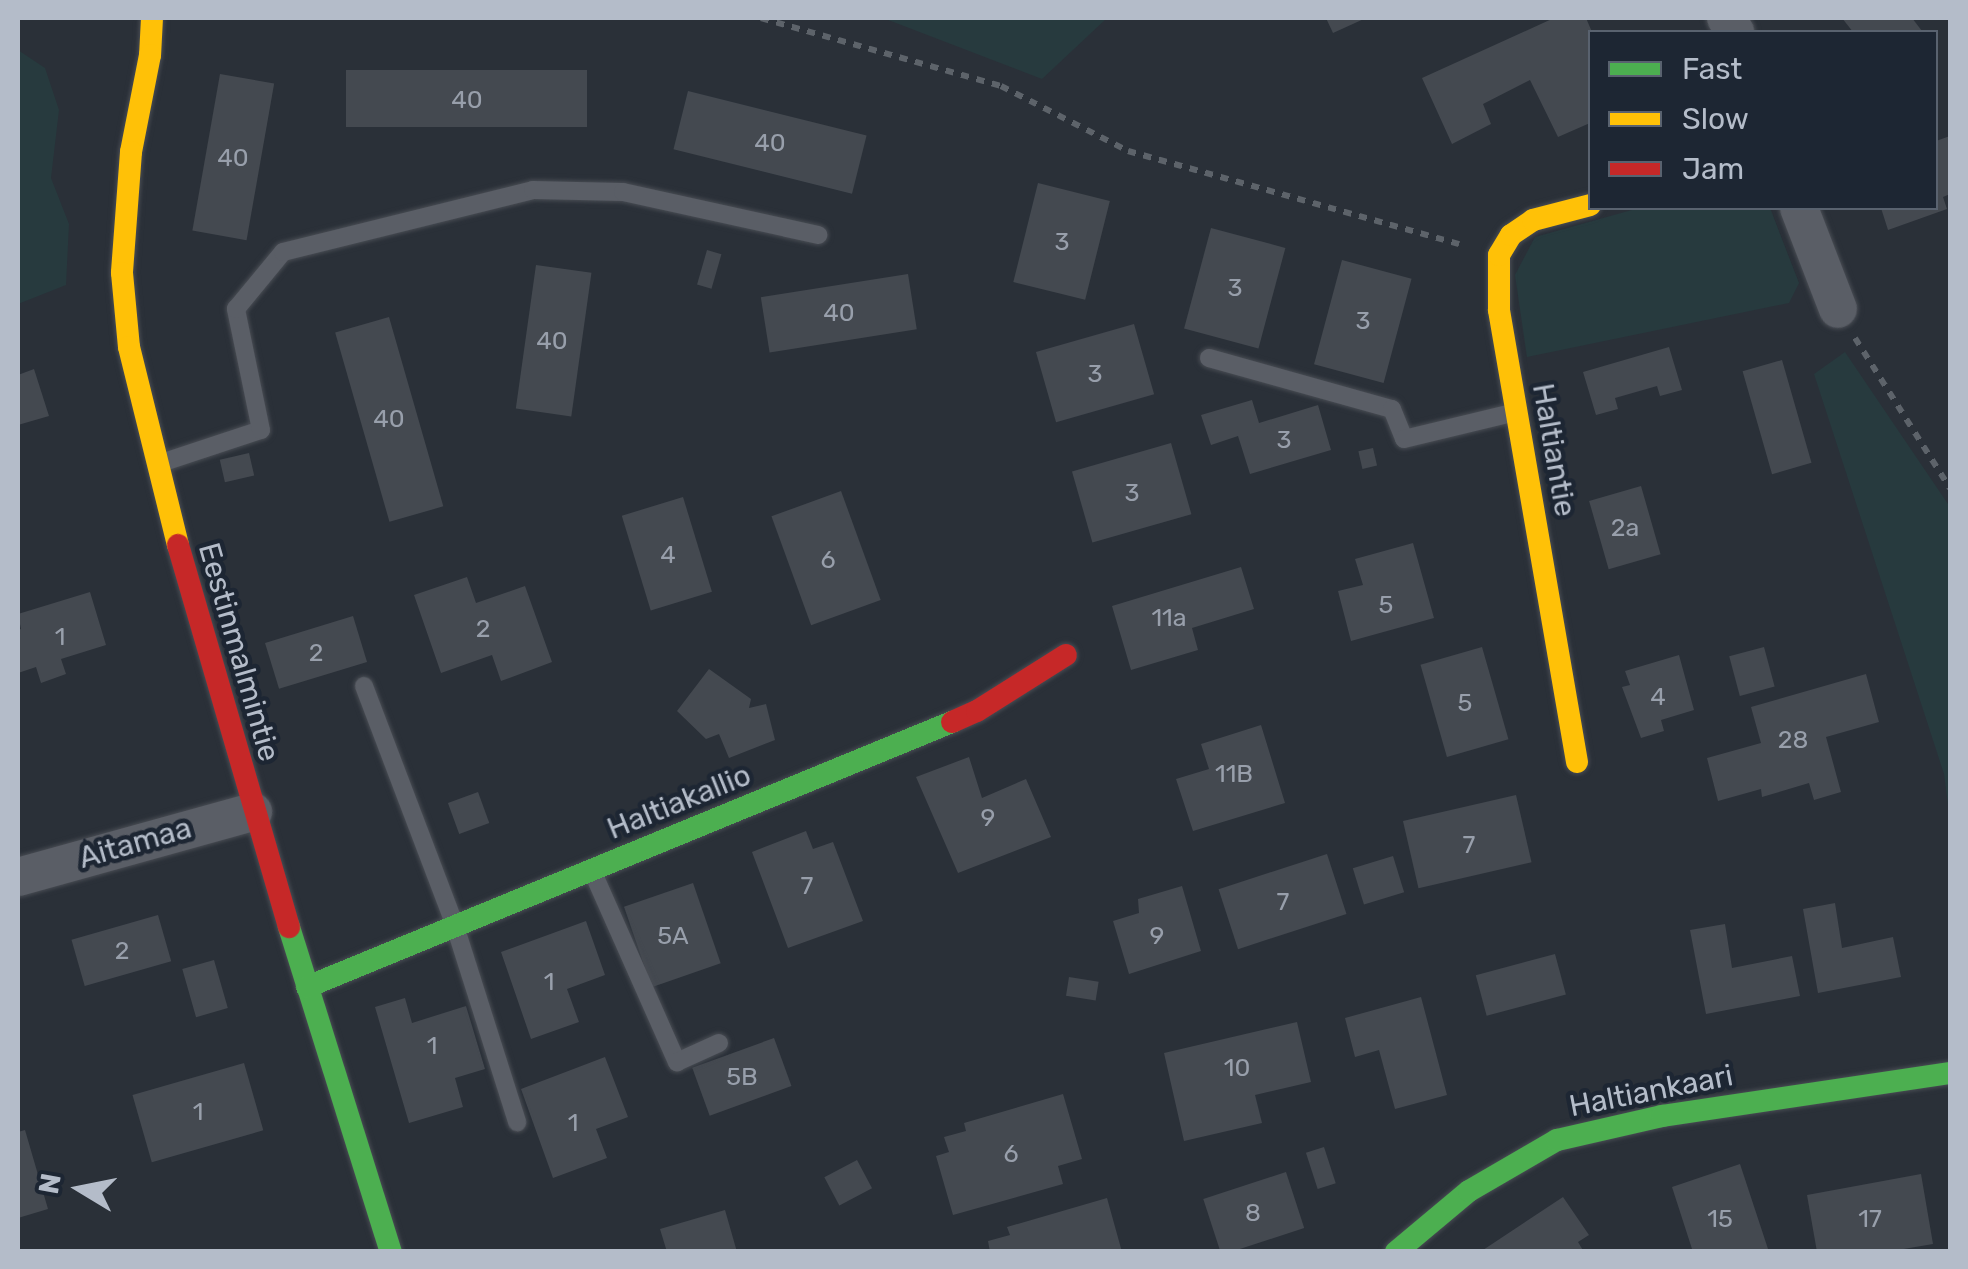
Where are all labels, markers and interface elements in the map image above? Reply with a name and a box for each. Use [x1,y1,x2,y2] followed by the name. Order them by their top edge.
[1588,30,1938,210] legend
[1682,51,1742,87] text: Fast
[451,85,483,115] house number: 40
[1682,101,1749,137] text: Slow
[754,128,786,158] house number: 40
[217,143,249,173] house number: 40
[1682,151,1744,187] text: Jam
[1054,227,1070,257] house number: 3
[1227,273,1243,303] house number: 3
[823,298,855,328] house number: 40
[1355,306,1371,336] house number: 3
[536,326,568,356] house number: 40
[1087,359,1103,389] house number: 3
[1525,381,1583,519] street label: Haltiantie
[373,404,405,434] house number: 40
[1276,425,1292,455] house number: 3
[1124,478,1140,508] house number: 3
[1611,513,1639,543] house number: 2a
[191,539,287,765] street label: Eestinmalmintie
[660,540,676,570] house number: 4
[820,545,836,575] house number: 6
[1379,590,1393,620] house number: 5
[1151,603,1187,633] house number: 11a
[476,614,490,644] house number: 2
[55,622,65,652] house number: 1
[309,638,323,668] house number: 2
[1650,682,1666,712] house number: 4
[1458,688,1472,718] house number: 5
[1778,725,1808,755] house number: 28
[602,757,756,847] street label: Haltiakallio
[1215,759,1253,789] house number: 11B
[981,803,995,833] house number: 9
[75,810,195,876] street label: Aitamaa
[1463,830,1475,860] house number: 7
[801,871,813,901] house number: 7
[1277,887,1289,917] house number: 7
[657,921,689,951] house number: 5A
[1150,921,1164,951] house number: 9
[115,936,129,966] house number: 2
[544,967,554,997] house number: 1
[427,1031,437,1061] house number: 1
[1224,1053,1250,1083] house number: 10
[1566,1057,1736,1125] street label: Haltiankaari
[726,1062,758,1092] house number: 5B
[193,1097,203,1127] house number: 1
[568,1108,578,1138] house number: 1
[30,1139,130,1239] north arrow
[1003,1139,1019,1169] house number: 6
[32,1171,68,1196] text: N
[1245,1198,1261,1228] house number: 8
[1707,1204,1733,1234] house number: 15
[1858,1204,1882,1234] house number: 17

